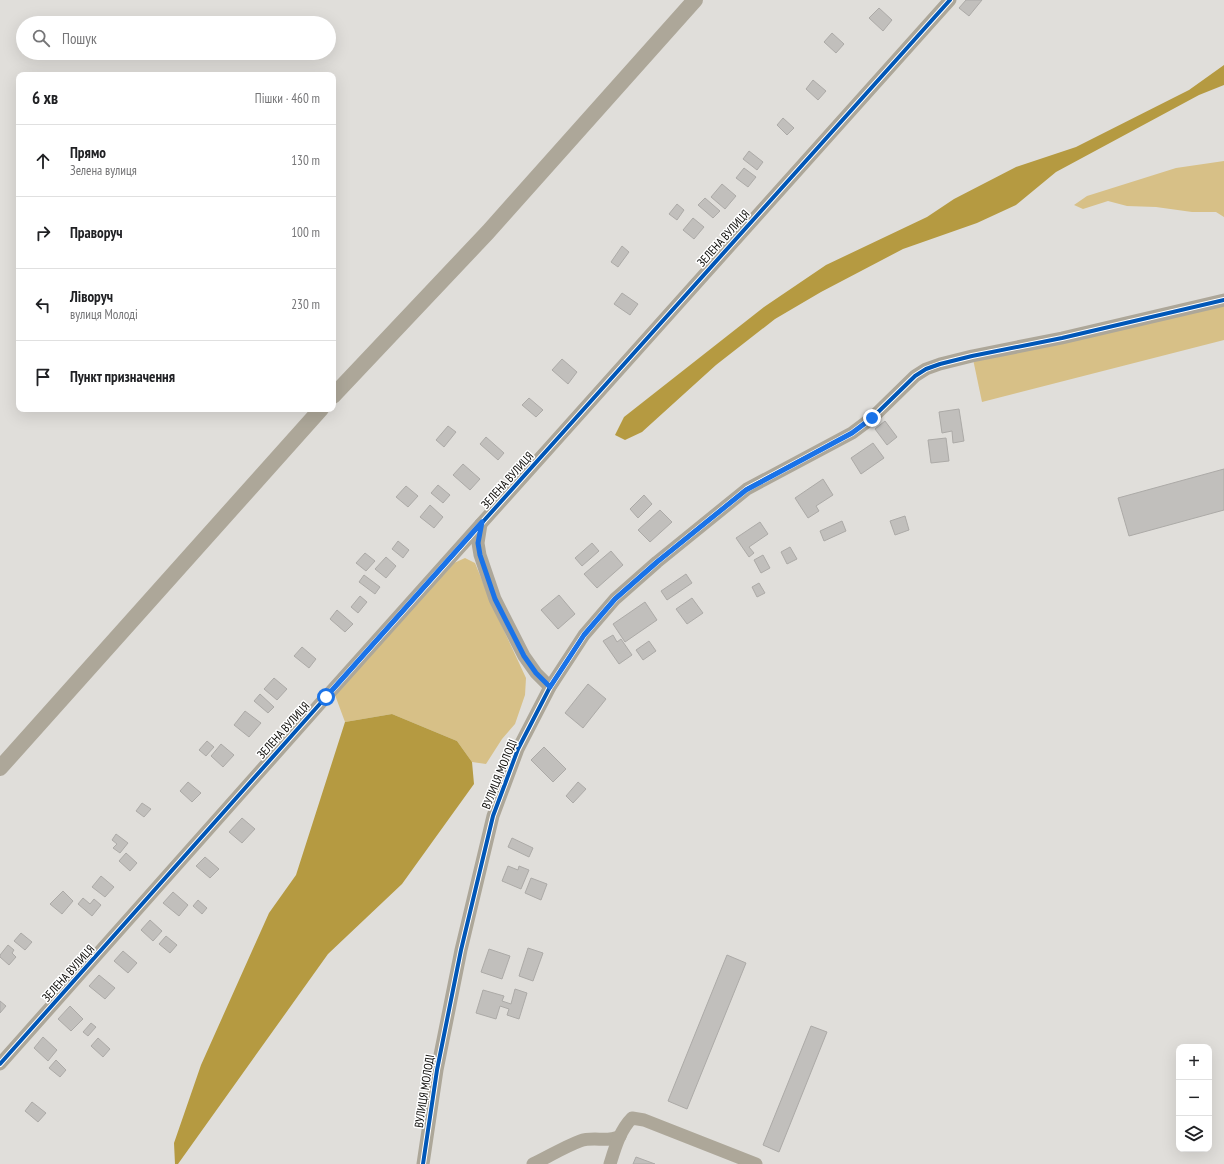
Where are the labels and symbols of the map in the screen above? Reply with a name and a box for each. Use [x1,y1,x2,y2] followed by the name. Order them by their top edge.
[694,206,752,270] street label: ЗЕЛЕНА ВУЛИЦЯ
[863,409,881,427] route end
[478,448,536,512] street label: ЗЕЛЕНА ВУЛИЦЯ
[317,688,335,706] route start
[254,698,312,762] street label: ЗЕЛЕНА ВУЛИЦЯ
[478,737,520,811] street label: ВУЛИЦЯ МОЛОДІ
[39,941,97,1005] street label: ЗЕЛЕНА ВУЛИЦЯ
[411,1053,437,1129] street label: ВУЛИЦЯ МОЛОДІ

